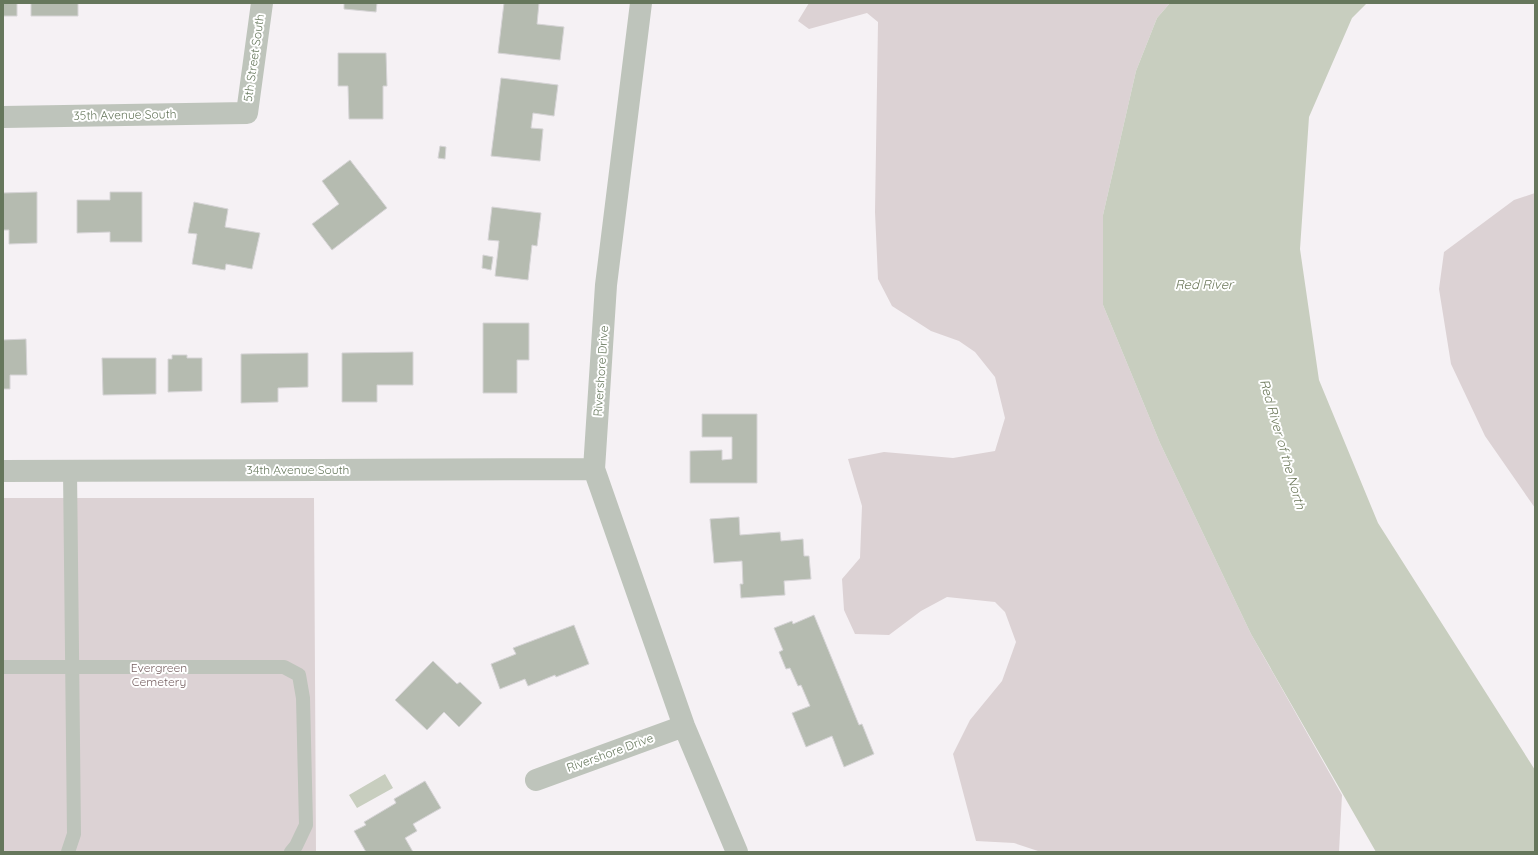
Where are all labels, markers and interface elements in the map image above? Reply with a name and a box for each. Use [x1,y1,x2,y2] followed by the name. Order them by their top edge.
[240,13,267,103] street label: 5th Street South
[73,106,177,123] street label: 35th Avenue South
[1175,276,1235,292] water label: Red River
[590,325,611,417] street label: Rivershore Drive
[1257,377,1309,511] water label: Red River of the North
[247,462,349,477] street label: 34th Avenue South
[131,660,187,689] park label: Evergreen Cemetery
[564,730,655,775] street label: Rivershore Drive

